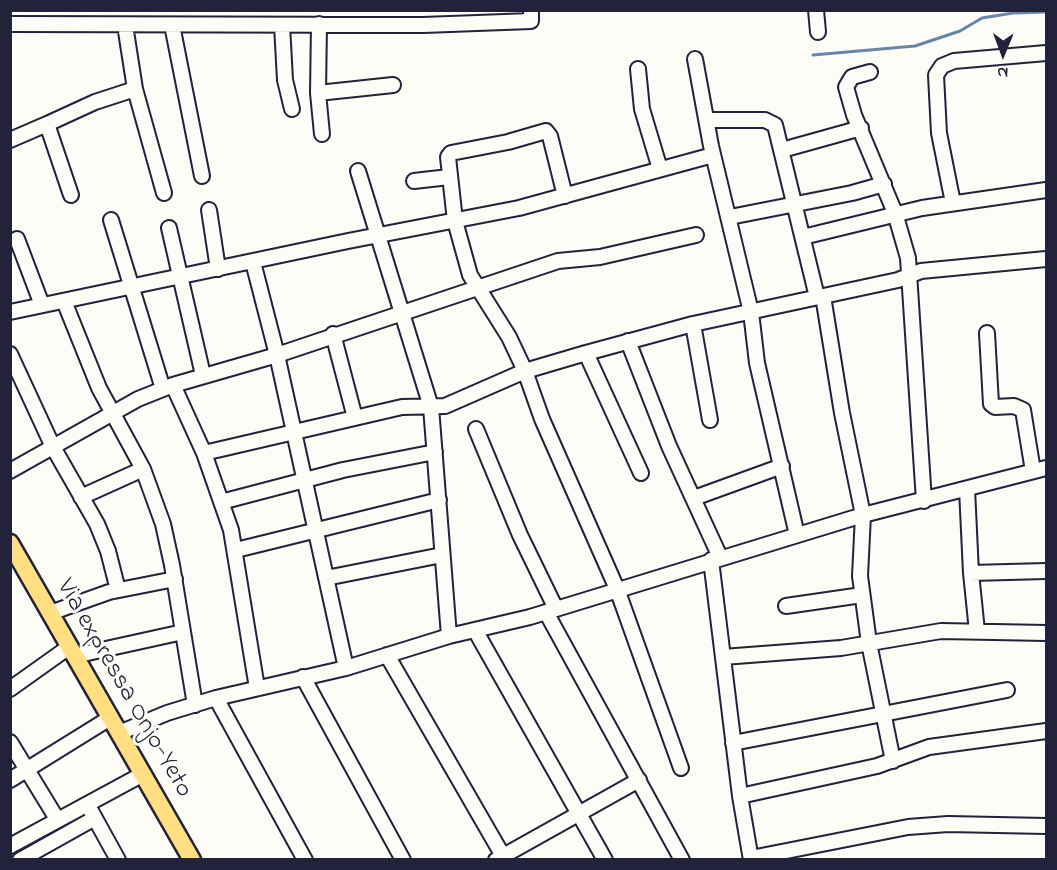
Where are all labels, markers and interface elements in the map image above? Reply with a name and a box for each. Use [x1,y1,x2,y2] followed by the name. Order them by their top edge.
[973,24,1033,84] north arrow
[997,60,1008,84] text: N
[48,574,198,804] street label: Via expressa Onjo-Yeto

